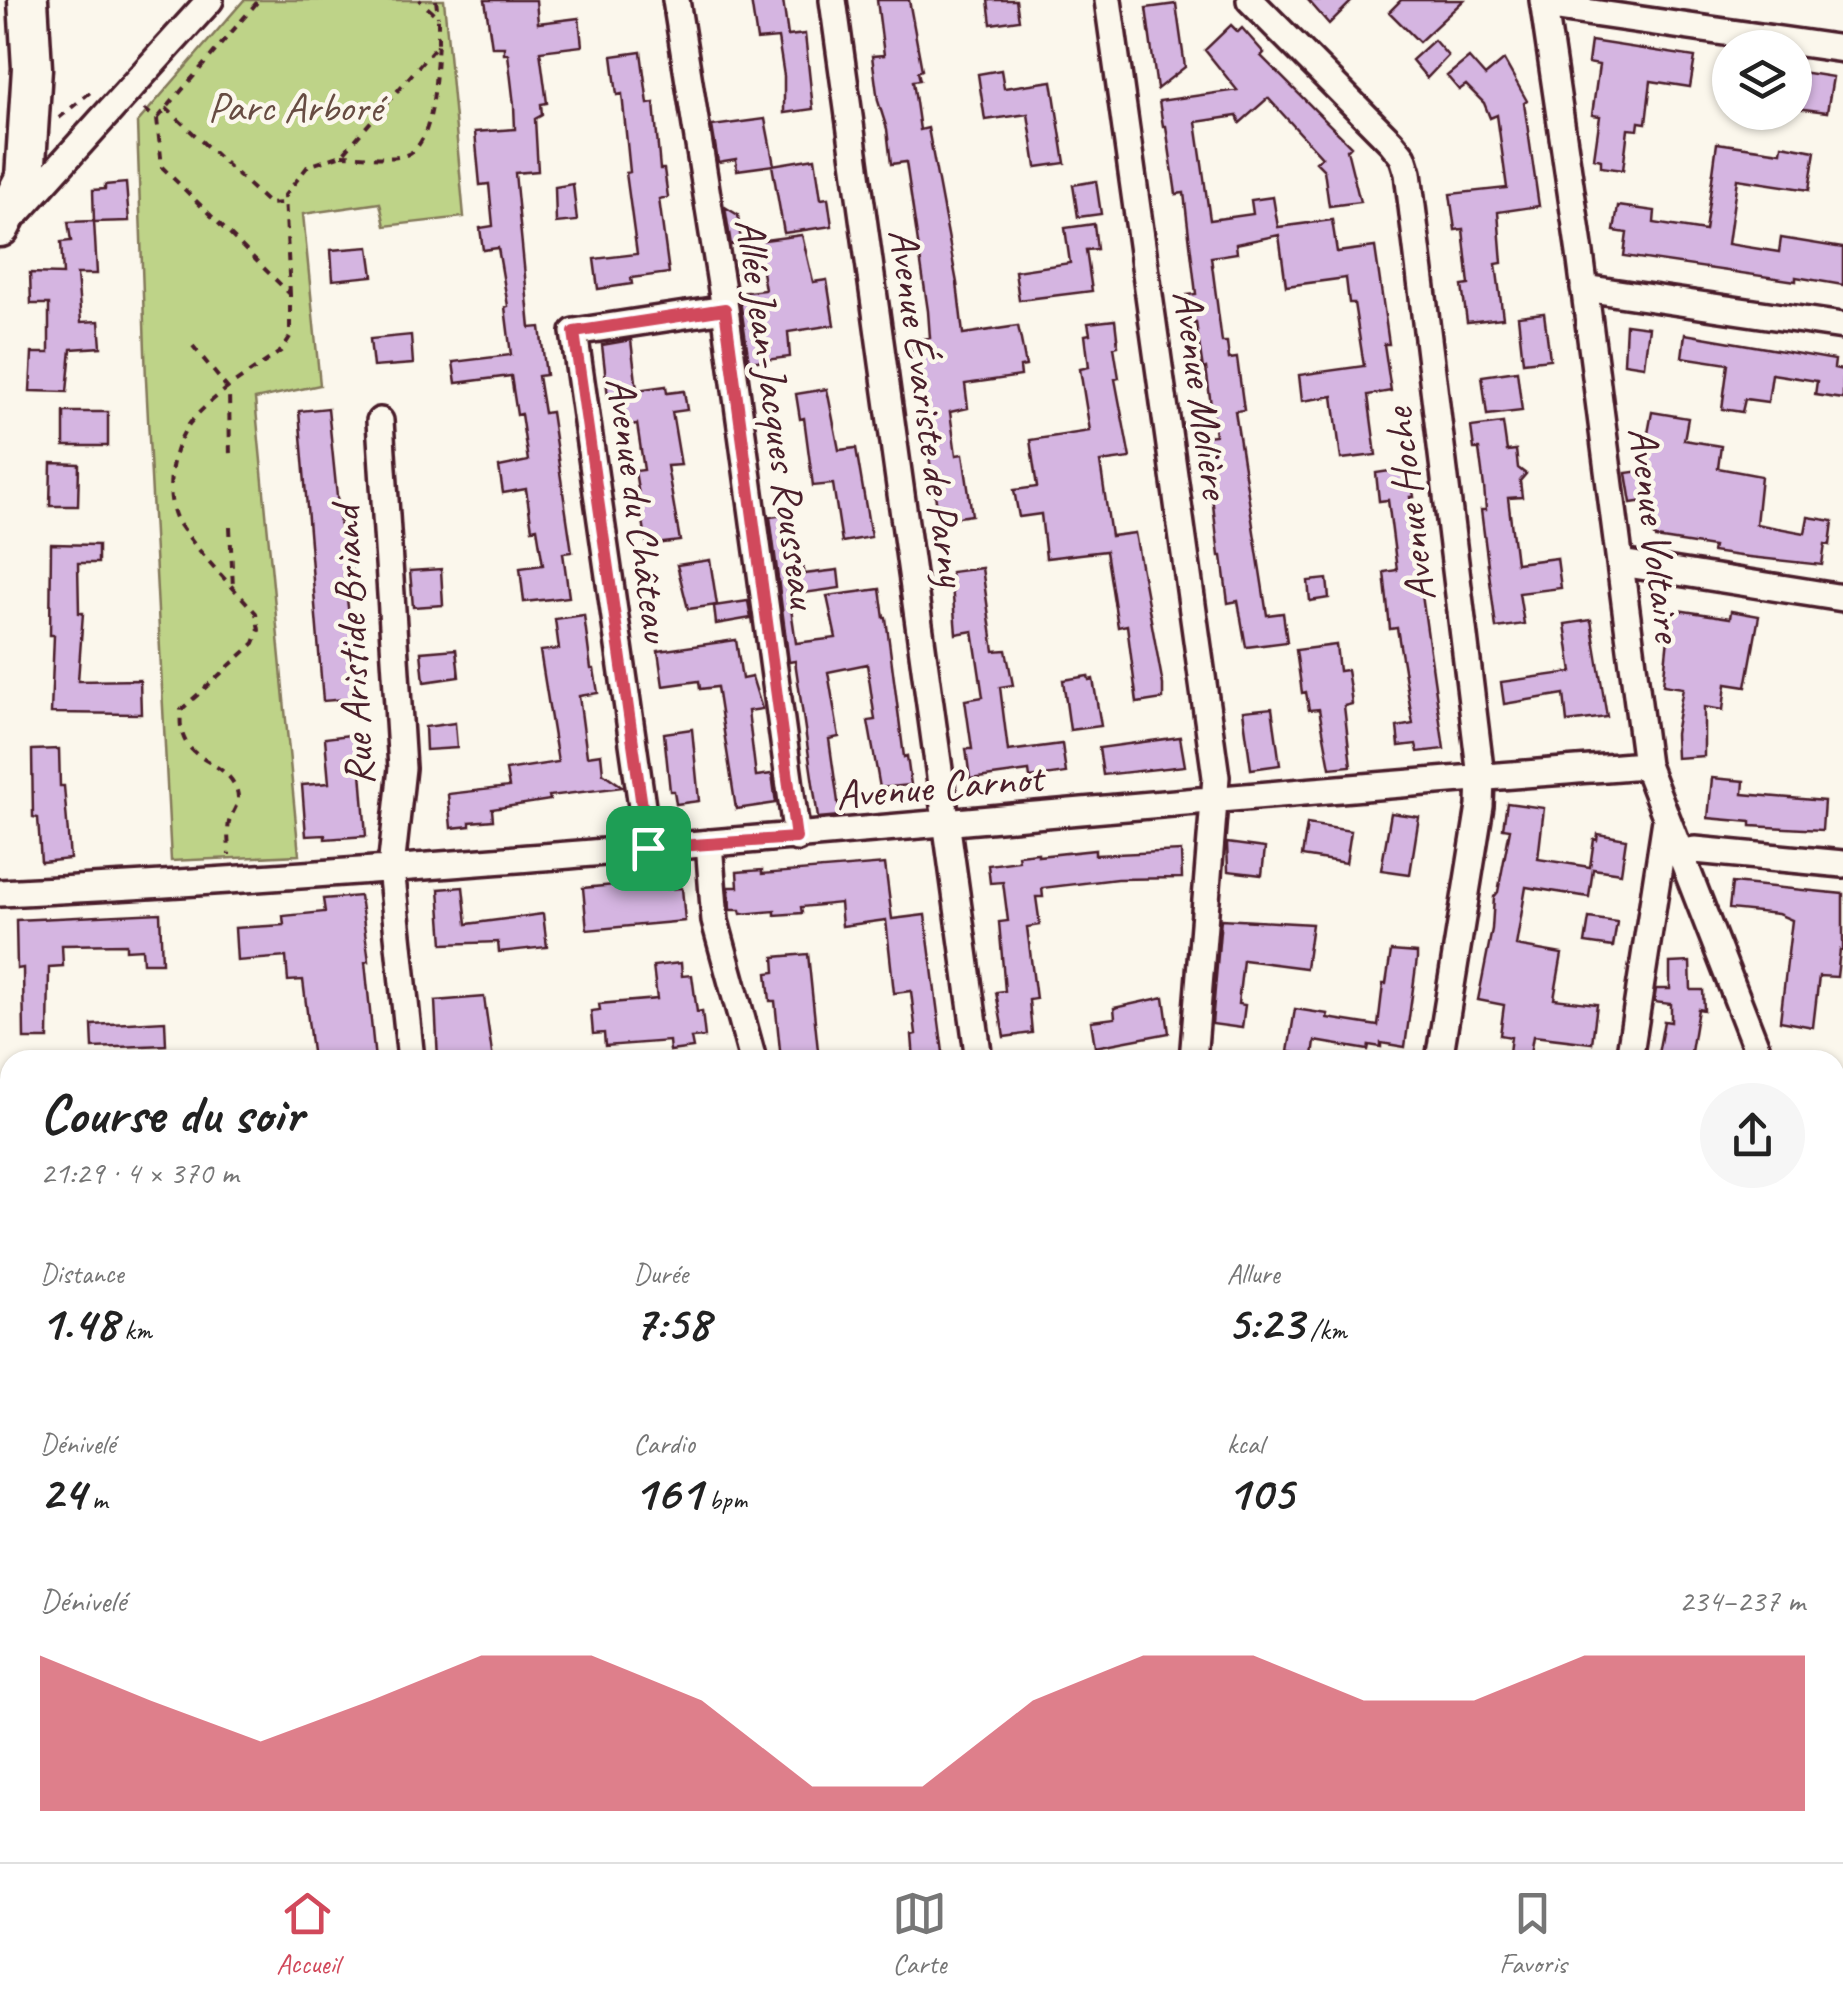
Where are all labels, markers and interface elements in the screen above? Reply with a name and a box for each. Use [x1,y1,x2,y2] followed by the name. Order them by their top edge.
[1712,30,1812,130] map controls
[1712,30,1812,130] button: layers
[208,81,388,134] park label: Parc Arboré
[723,215,830,614] street label: Allée Jean-Jacques Rousseau
[876,226,979,592] street label: Avenue Évariste de Parny
[1161,287,1243,505] street label: Avenue Molière
[594,374,684,647] street label: Avenue du Château
[1371,403,1448,604] street label: Avenue Hoche
[1616,424,1695,648] street label: Avenue Voltaire
[318,499,386,787] street label: Rue Aristide Briand
[833,751,1049,822] street label: Avenue Carnot
[606,806,691,891] pin
[621,821,676,876] icon: arrive
[40,1079,303,1149] text: Course du soir
[1700,1083,1805,1188] button: share
[40,1152,238,1193] text: 21:29 · 4 × 370 m
[40,1256,124,1291] text: Distance
[633,1256,688,1291] text: Durée
[1227,1256,1280,1291] text: Allure
[40,1291,117,1354] text: 1.48
[633,1291,710,1354] text: 7:58
[1227,1291,1303,1354] text: 5:23
[117,1312,152,1347] text: km
[1303,1312,1347,1347] text: /km
[40,1426,115,1461] text: Dénivelé
[633,1426,695,1461] text: Cardio
[1227,1426,1264,1461] text: kcal
[40,1461,85,1524] text: 24
[633,1461,702,1524] text: 161
[1227,1461,1293,1524] text: 105
[85,1482,107,1517] text: m
[702,1482,747,1517] text: bpm
[40,1580,126,1621] text: Dénivelé
[1679,1580,1805,1621] text: 234–237 m
[276,1886,339,1981] tab: Accueil
[892,1886,947,1981] tab: Carte
[1499,1886,1567,1981] tab: Favoris

